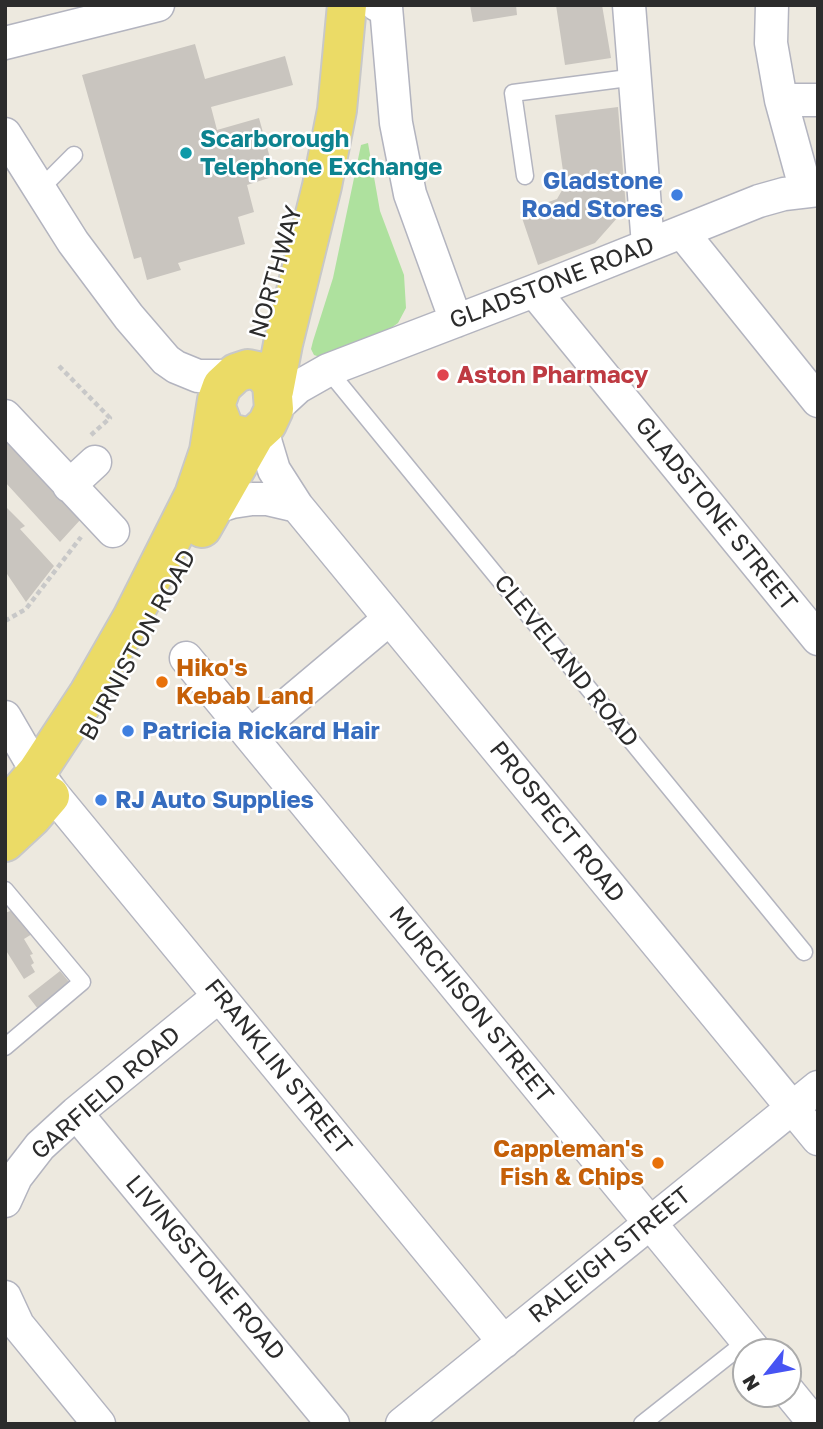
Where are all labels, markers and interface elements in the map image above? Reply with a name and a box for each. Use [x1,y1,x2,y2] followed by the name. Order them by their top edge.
[200,125,442,181] place label: Scarborough Telephone Exchange
[178,145,194,161] marker: Scarborough Telephone Exchange
[521,167,663,223] place label: Gladstone Road Stores
[669,187,685,203] marker: Gladstone Road Stores
[243,203,309,341] street label: NORTHWAY
[446,231,658,335] street label: GLADSTONE ROAD
[457,361,648,389] place label: Aston Pharmacy
[435,367,451,383] marker: Aston Pharmacy
[629,411,803,617] street label: GLADSTONE STREET
[74,545,202,745] street label: BURNISTON ROAD
[488,569,644,753] street label: CLEVELAND ROAD
[176,654,314,710] place label: Hiko's Kebab Land
[154,674,170,690] marker: Hiko's Kebab Land
[142,717,380,745] place label: Patricia Rickard Hair
[120,723,136,739] marker: Patricia Rickard Hair
[483,736,631,908] street label: PROSPECT ROAD
[115,786,314,814] place label: RJ Auto Supplies
[93,792,109,808] marker: RJ Auto Supplies
[383,901,559,1109] street label: MURCHISON STREET
[198,973,358,1161] street label: FRANKLIN STREET
[26,1020,186,1166] street label: GARFIELD ROAD
[493,1135,644,1191] place label: Cappleman's Fish & Chips
[650,1155,666,1171] marker: Cappleman's Fish & Chips
[119,1170,291,1366] street label: LIVINGSTONE ROAD
[523,1181,697,1329] street label: RALEIGH STREET
[732,1338,802,1408] north arrow
[737,1371,764,1395] text: N

